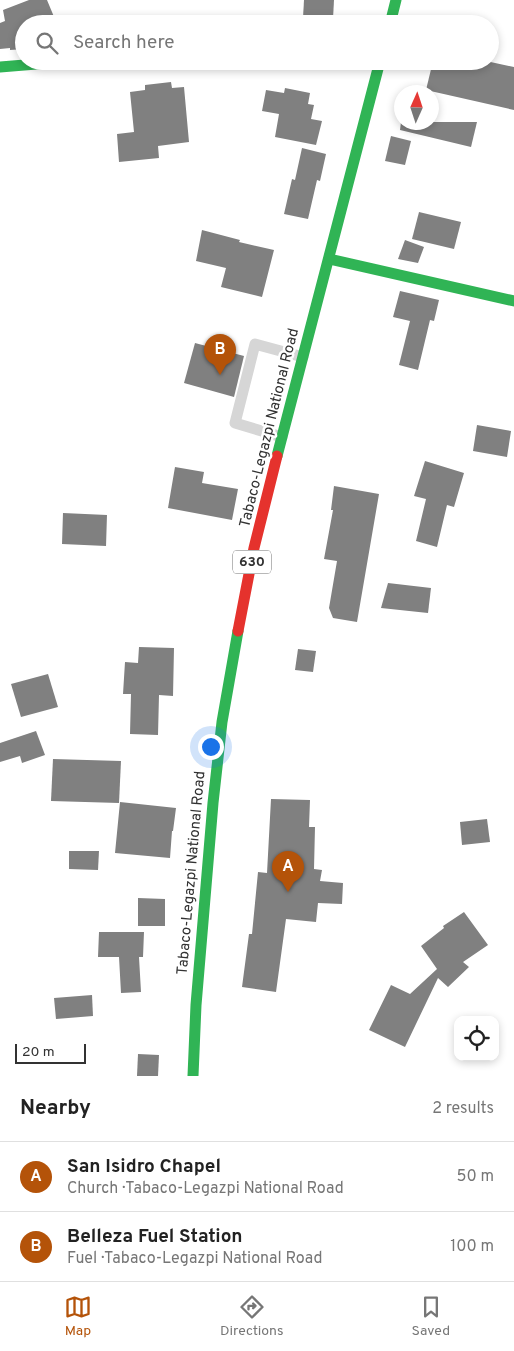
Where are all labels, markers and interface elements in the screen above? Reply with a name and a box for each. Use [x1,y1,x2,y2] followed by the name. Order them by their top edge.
[15,15,499,70] search box
[33,29,61,57] icon: search
[73,31,175,55] text: Search here
[394,85,439,130] north arrow
[236,326,304,530] street label: Tabaco-Legazpi National Road
[204,334,236,375] pin: B
[233,550,271,574] road number: 630
[198,734,224,760] your location
[174,770,210,976] street label: Tabaco-Legazpi National Road
[272,851,304,892] pin: A
[454,1016,499,1061] map controls
[454,1016,499,1061] button: locate
[15,1041,86,1064] scale bar
[22,1044,55,1061] text: 20 m
[20,1095,91,1122] text: Nearby
[432,1099,494,1119] text: 2 results
[67,1155,221,1179] text: San Isidro Chapel
[30,1167,42,1187] text: A
[457,1167,494,1187] text: 50 m
[67,1179,344,1199] text: Church · Tabaco-Legazpi National Road
[67,1225,243,1249] text: Belleza Fuel Station
[30,1237,42,1257] text: B
[450,1237,494,1257] text: 100 m
[67,1249,322,1269] text: Fuel · Tabaco-Legazpi National Road
[64,1293,92,1340] tab: Map
[220,1293,284,1340] tab: Directions
[412,1293,450,1340] tab: Saved

